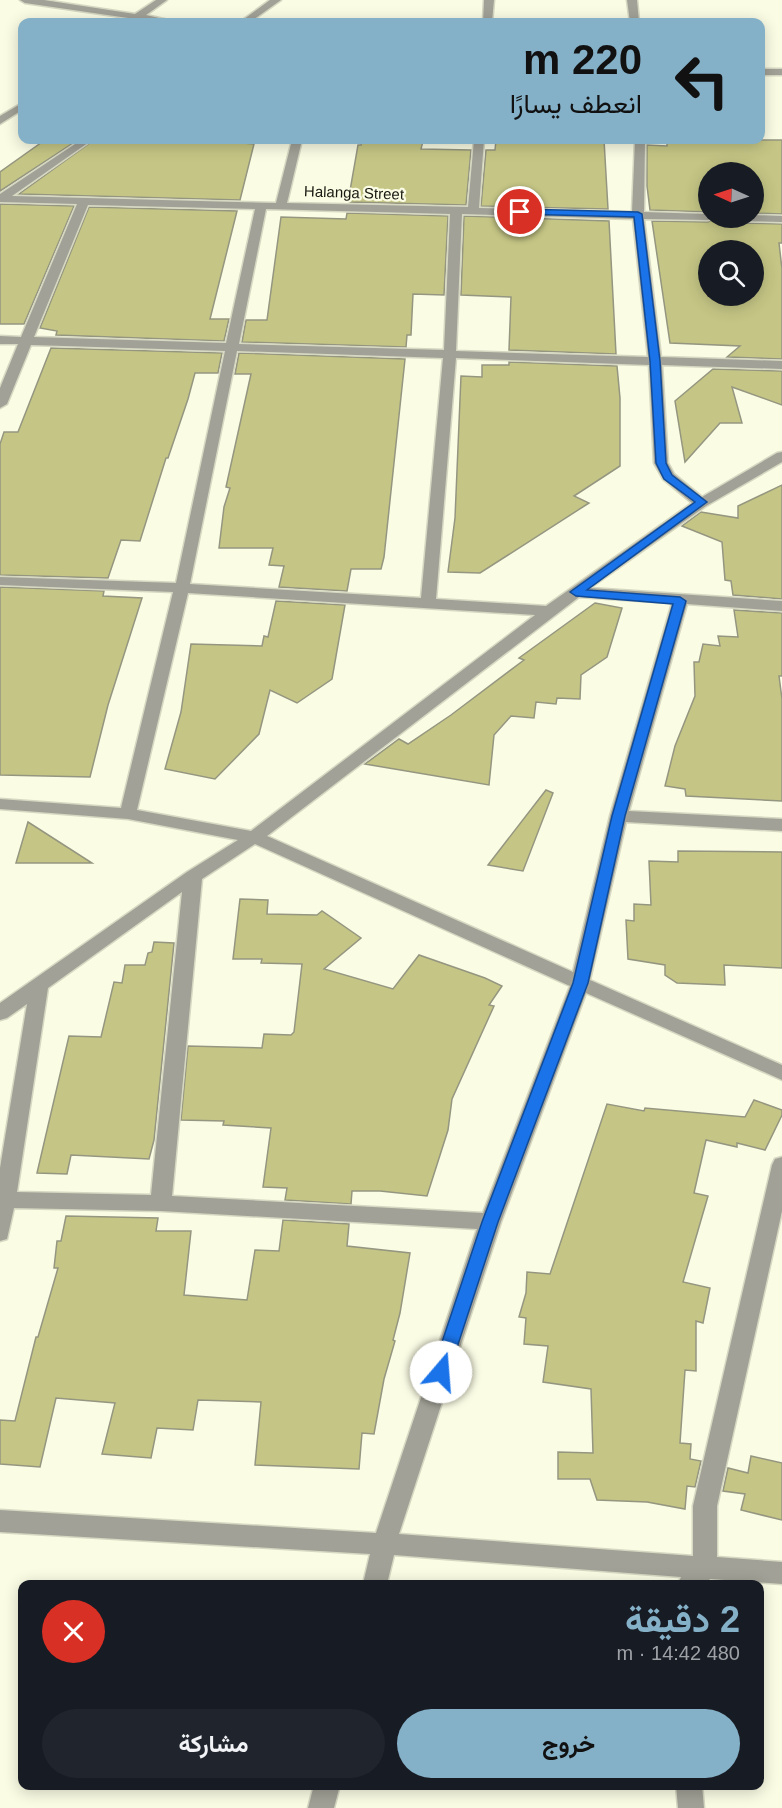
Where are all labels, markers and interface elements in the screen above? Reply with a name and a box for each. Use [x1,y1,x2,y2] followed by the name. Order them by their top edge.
[523,36,642,83] text: 220 m
[663,42,741,120] icon: left
[510,89,642,119] text: انعطف يسارًا
[698,162,764,228] north arrow
[698,162,764,306] map controls
[304,182,405,203] street label: Halanga Street
[494,186,545,237] pin
[503,195,536,228] icon: arrive
[698,240,764,306] button: search
[409,1340,473,1404] position arrow
[625,1599,740,1640] text: 2 دقيقة
[42,1600,105,1663] button: close
[617,1642,740,1664] text: 480 m · 14:42
[42,1709,385,1778] button: مشاركة
[397,1709,740,1778] button: خروج

